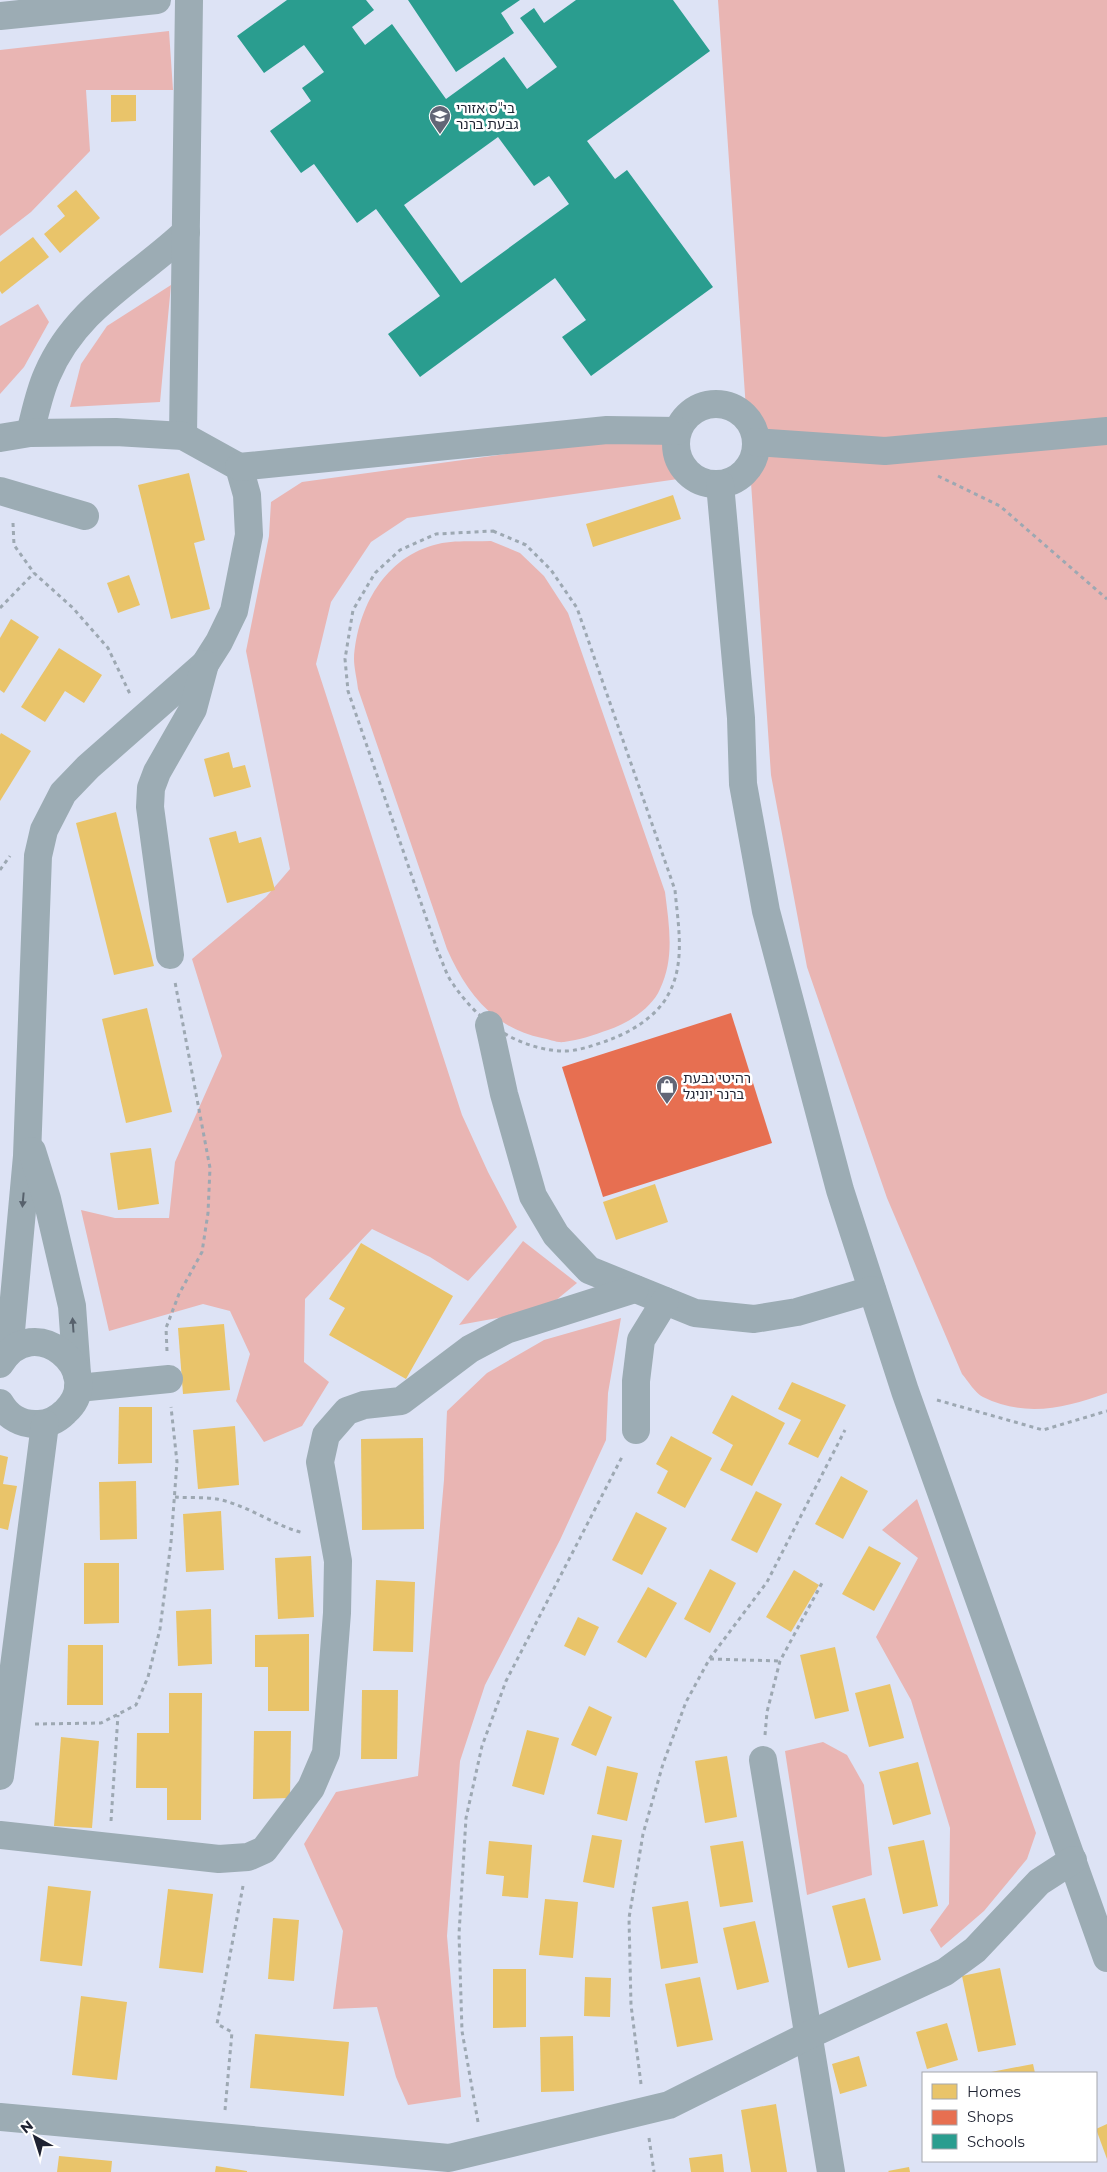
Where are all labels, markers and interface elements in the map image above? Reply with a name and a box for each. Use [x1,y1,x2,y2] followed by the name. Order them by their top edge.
[456,99,518,133] place label: בי"ס אזורי גבעת ברנר
[428,104,452,135] school or university icon: בי"ס אזורי גבעת ברנר
[683,1069,751,1103] place label: רהיטי גבעת ברנר יוניגל
[655,1074,679,1105] shop icon: רהיטי גבעת ברנר יוניגל
[19,1193,27,1209] one-way arrow
[69,1317,77,1333] one-way arrow
[922,2072,1097,2162] legend
[967,2082,1021,2101] text: Homes
[967,2107,1013,2126] text: Shops
[10,2112,60,2162] north arrow
[17,2116,37,2137] text: N
[967,2132,1025,2151] text: Schools

